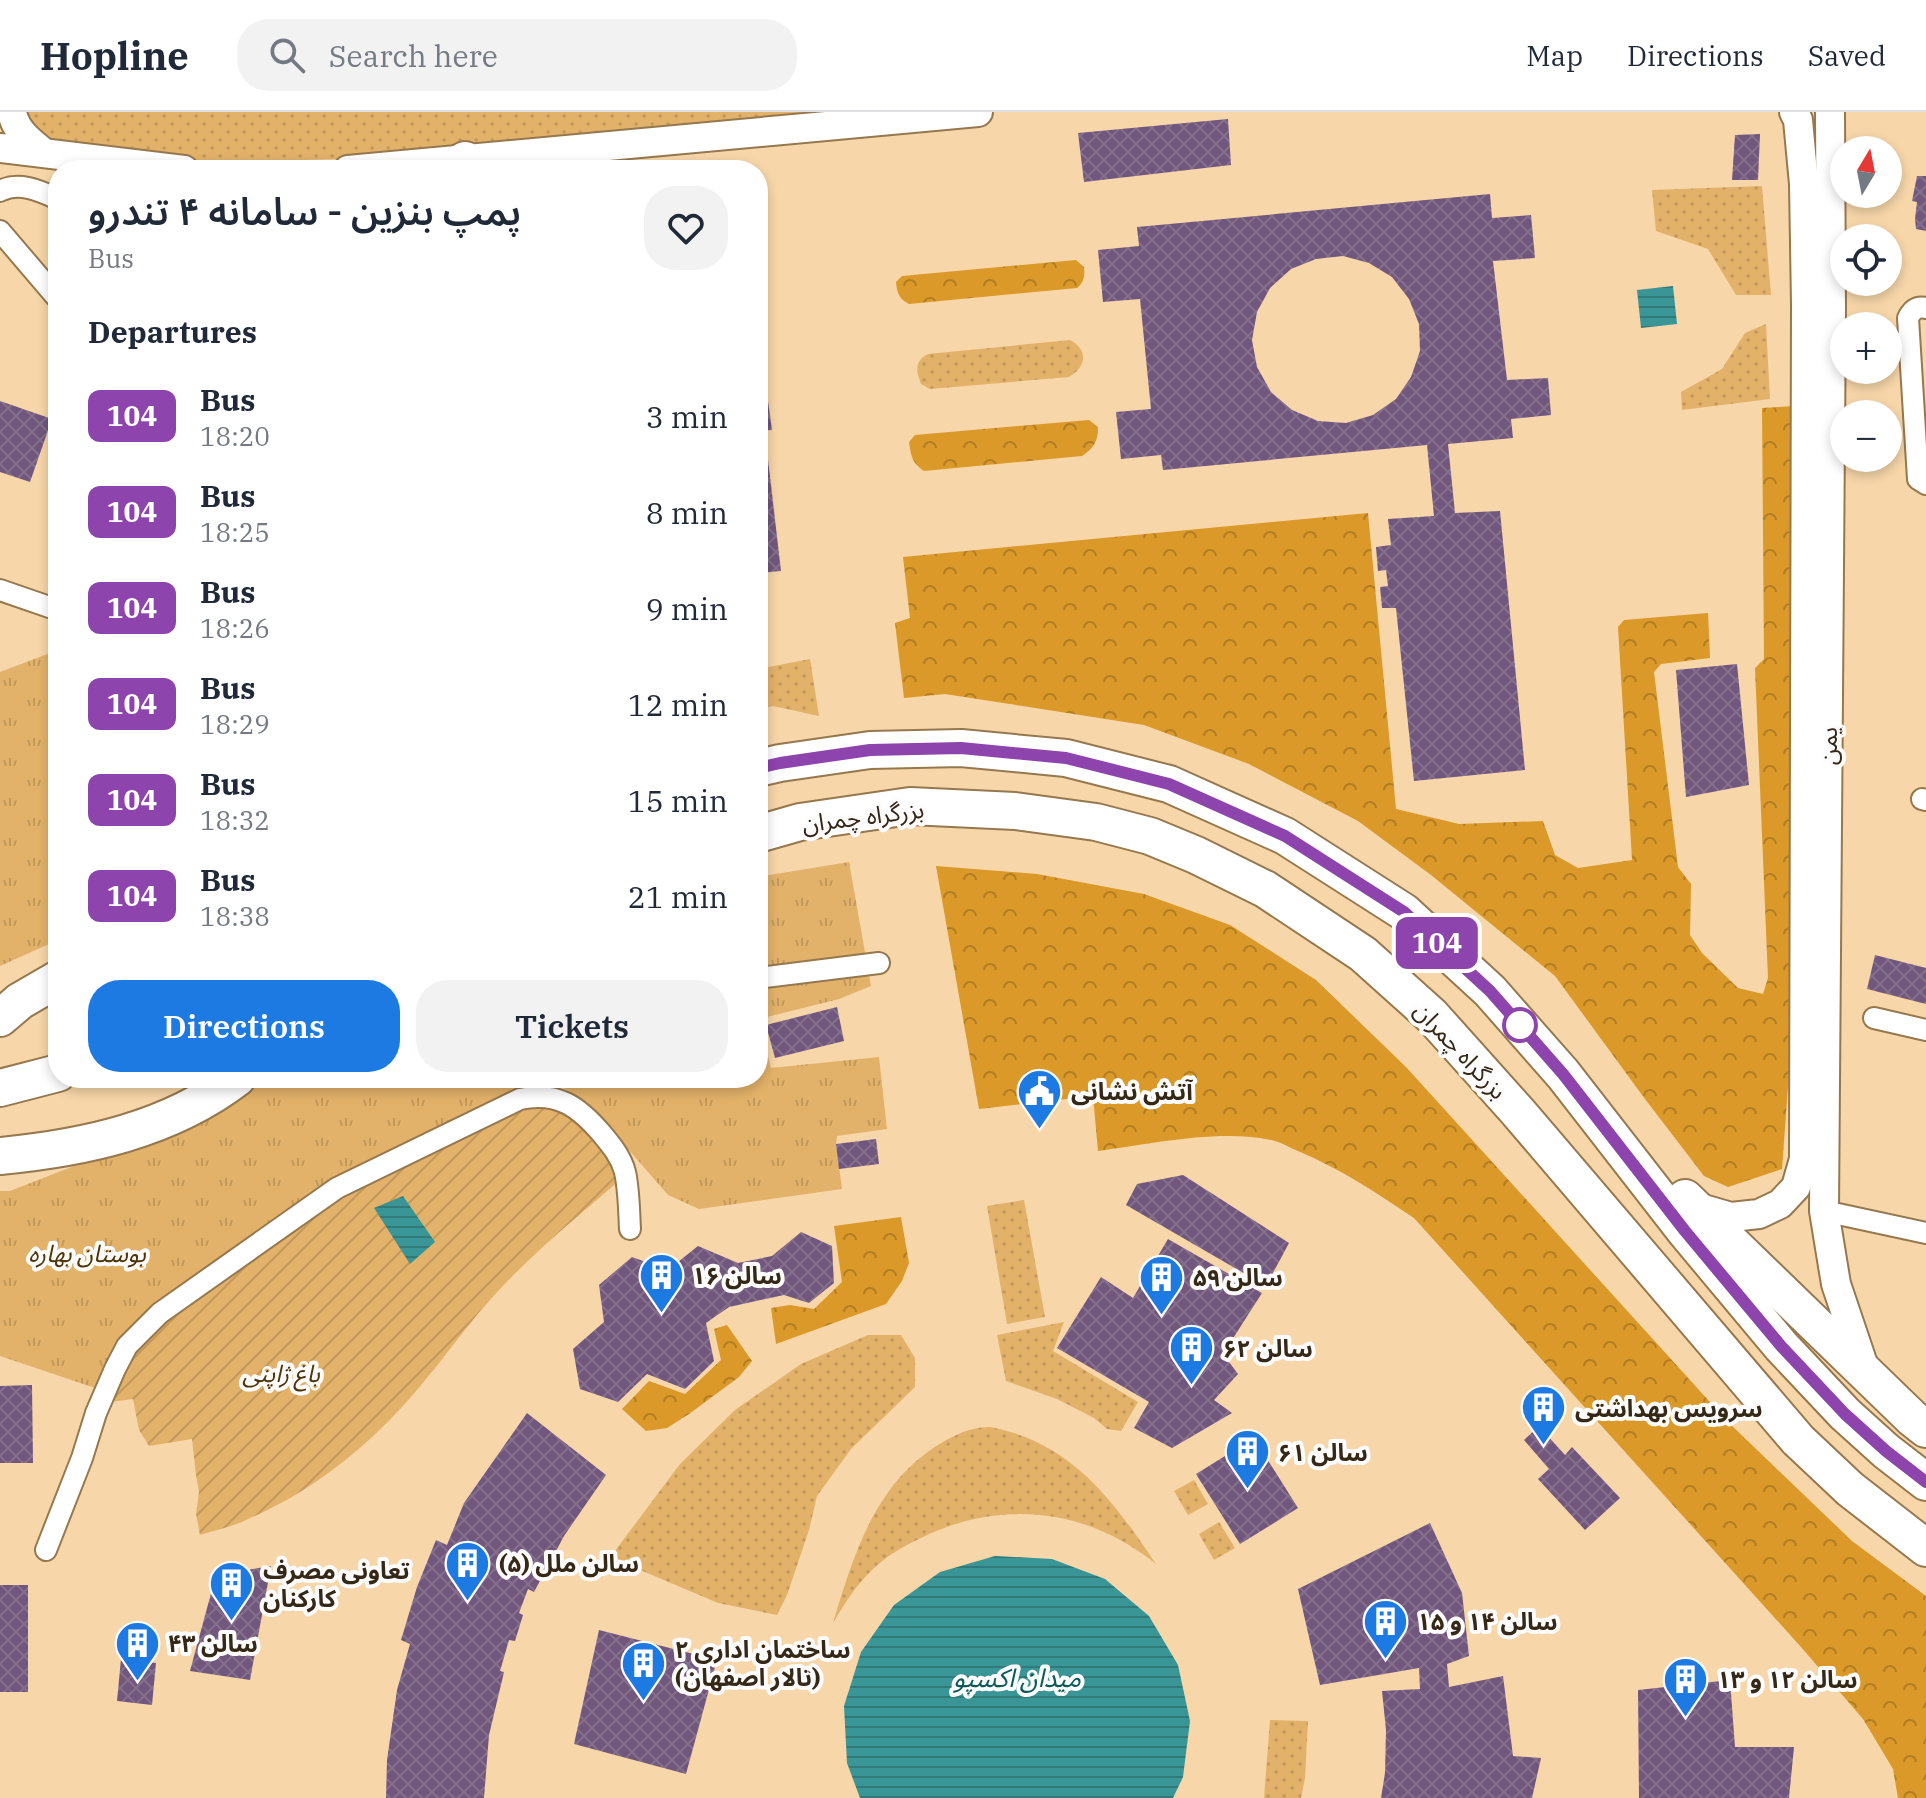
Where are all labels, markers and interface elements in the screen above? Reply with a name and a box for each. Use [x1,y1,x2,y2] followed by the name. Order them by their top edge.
[237,19,797,91] search box
[40,31,189,80] text: Hopline
[265,33,309,77] icon: search
[329,36,498,75] text: Search here
[1526,37,1583,74] text: Map
[1627,37,1764,74] text: Directions
[1808,37,1886,74] text: Saved
[1830,136,1902,208] north arrow
[1830,136,1902,472] map controls
[88,186,521,235] text: پمپ بنزین - سامانه ۴ تندرو
[644,186,728,270] button: heart
[1830,224,1902,296] button: locate
[88,241,134,275] text: Bus
[88,312,257,351] text: Departures
[1830,312,1902,384] button: +
[200,380,255,419] text: Bus
[107,397,157,434] text: 104
[646,397,728,436] text: 3 min
[1830,400,1902,472] button: −
[200,419,270,453] text: 18:20
[200,476,255,515] text: Bus
[107,493,157,530] text: 104
[646,493,728,532] text: 8 min
[200,515,270,549] text: 18:25
[200,572,255,611] text: Bus
[107,589,157,626] text: 104
[646,589,728,628] text: 9 min
[200,611,270,645] text: 18:26
[200,668,255,707] text: Bus
[107,685,157,722] text: 104
[628,685,728,724] text: 12 min
[200,707,270,741] text: 18:29
[1812,727,1844,765] street label: یمن
[200,764,255,803] text: Bus
[107,781,157,818] text: 104
[628,781,728,820] text: 15 min
[800,793,926,839] street label: بزرگراه چمران
[200,803,270,837] text: 18:32
[200,860,255,899] text: Bus
[107,877,157,914] text: 104
[628,877,728,916] text: 21 min
[200,899,270,933] text: 18:38
[1391,917,1483,969] line badge: 104
[1412,924,1462,961] text: 104
[88,980,400,1072] button: Directions
[416,980,728,1072] button: Tickets
[1407,994,1515,1106] street label: بزرگراه چمران
[1503,1008,1537,1042] unlabelled marker
[1016,1067,1064,1130] public building icon: آتش نشانی
[1071,1075,1194,1107] place label: آتش نشانی
[28,1237,146,1269] park label: بوستان بهاره
[637,1251,685,1314] building icon: سالن ۱۶
[1138,1253,1186,1316] building icon: سالن ۵۹
[692,1259,782,1291] place label: سالن ۱۶
[1193,1261,1283,1293] place label: سالن ۵۹
[1168,1324,1216,1387] building icon: سالن ۶۲
[1223,1332,1313,1364] place label: سالن ۶۲
[242,1357,320,1392] park label: باغ ژاپنی
[1520,1384,1568,1447] building icon: سرویس بهداشتی
[1575,1392,1763,1424] place label: سرویس بهداشتی
[1223,1428,1271,1491] building icon: سالن ۶۱
[1278,1436,1368,1468] place label: سالن ۶۱
[444,1539,492,1602] building icon: (۵) سالن ملل
[499,1547,639,1579] place label: (۵) سالن ملل
[263,1554,410,1614] place label: تعاونی مصرف کارکنان
[208,1560,256,1623] building icon: تعاونی مصرف کارکنان
[1362,1597,1410,1660] building icon: سالن ۱۴ و ۱۵
[1417,1605,1557,1637] place label: سالن ۱۴ و ۱۵
[113,1619,161,1682] building icon: سالن ۴۳
[168,1627,258,1659] place label: سالن ۴۳
[675,1633,851,1693] place label: ساختمان اداری ۲ (تالار اصفهان)
[620,1639,668,1702] building icon: ساختمان اداری ۲ (تالار اصفهان)
[1662,1655,1710,1718] building icon: سالن ۱۲ و ۱۳
[953,1660,1081,1695] water label: میدان اکسپو
[1717,1663,1857,1695] place label: سالن ۱۲ و ۱۳

